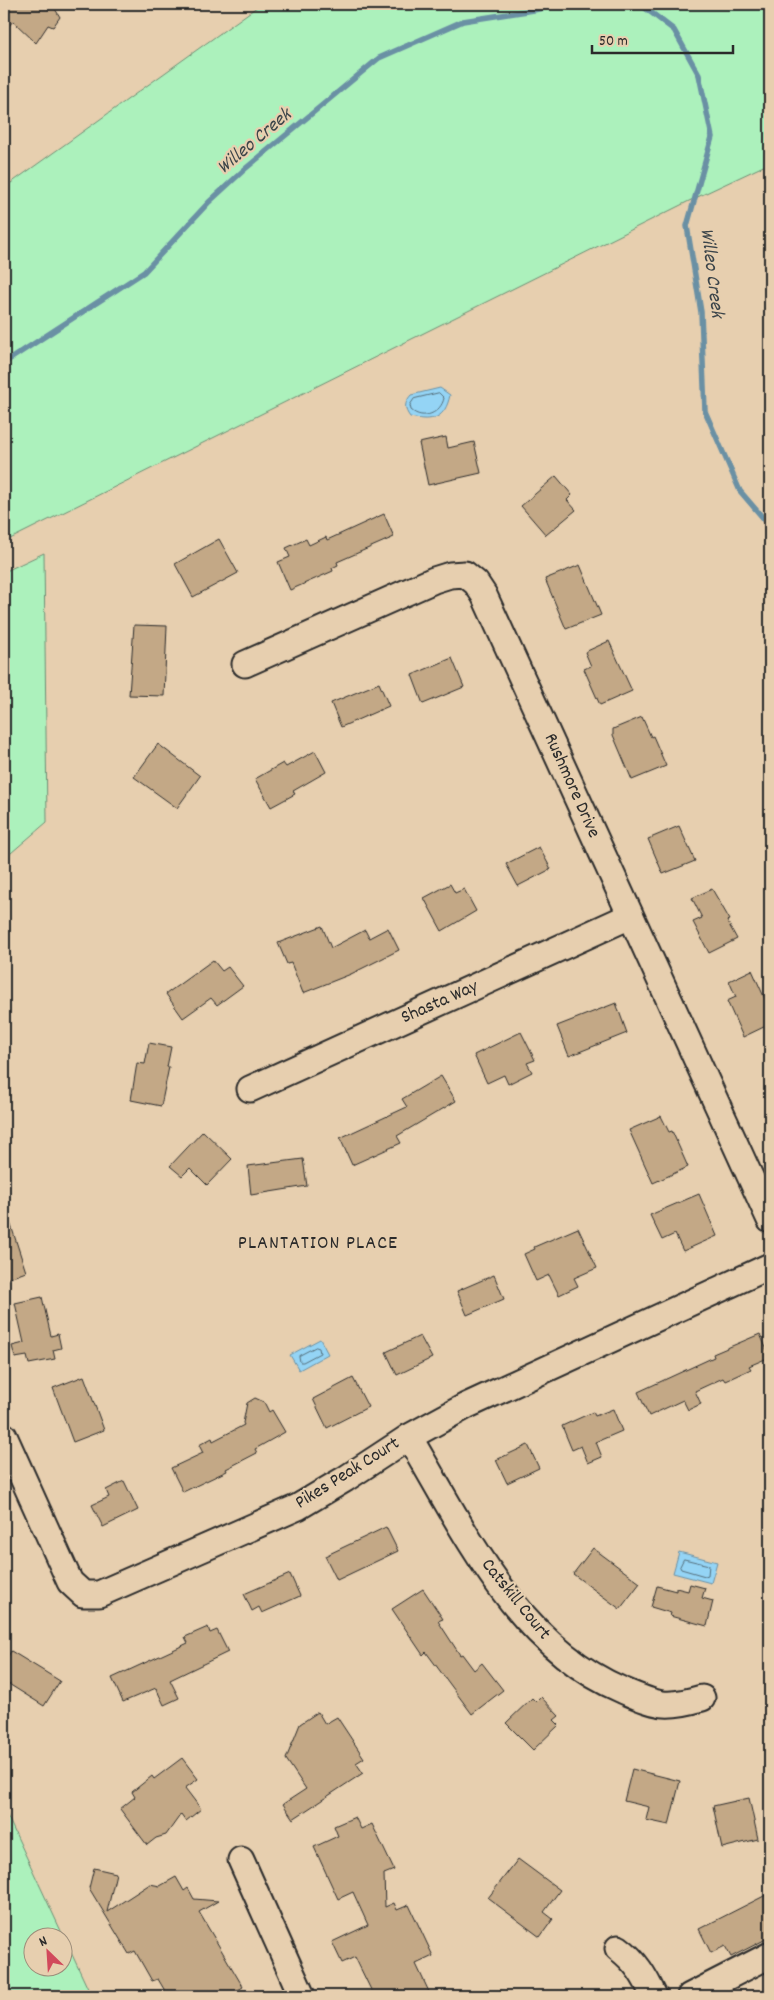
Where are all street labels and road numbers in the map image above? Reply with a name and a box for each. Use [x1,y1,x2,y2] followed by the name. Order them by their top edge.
[536,729,606,843] street label: Rushmore Drive
[397,974,483,1032] street label: Shasta Way
[290,1431,406,1517] street label: Pikes Peak Court
[474,1553,556,1647] street label: Catskill Court

